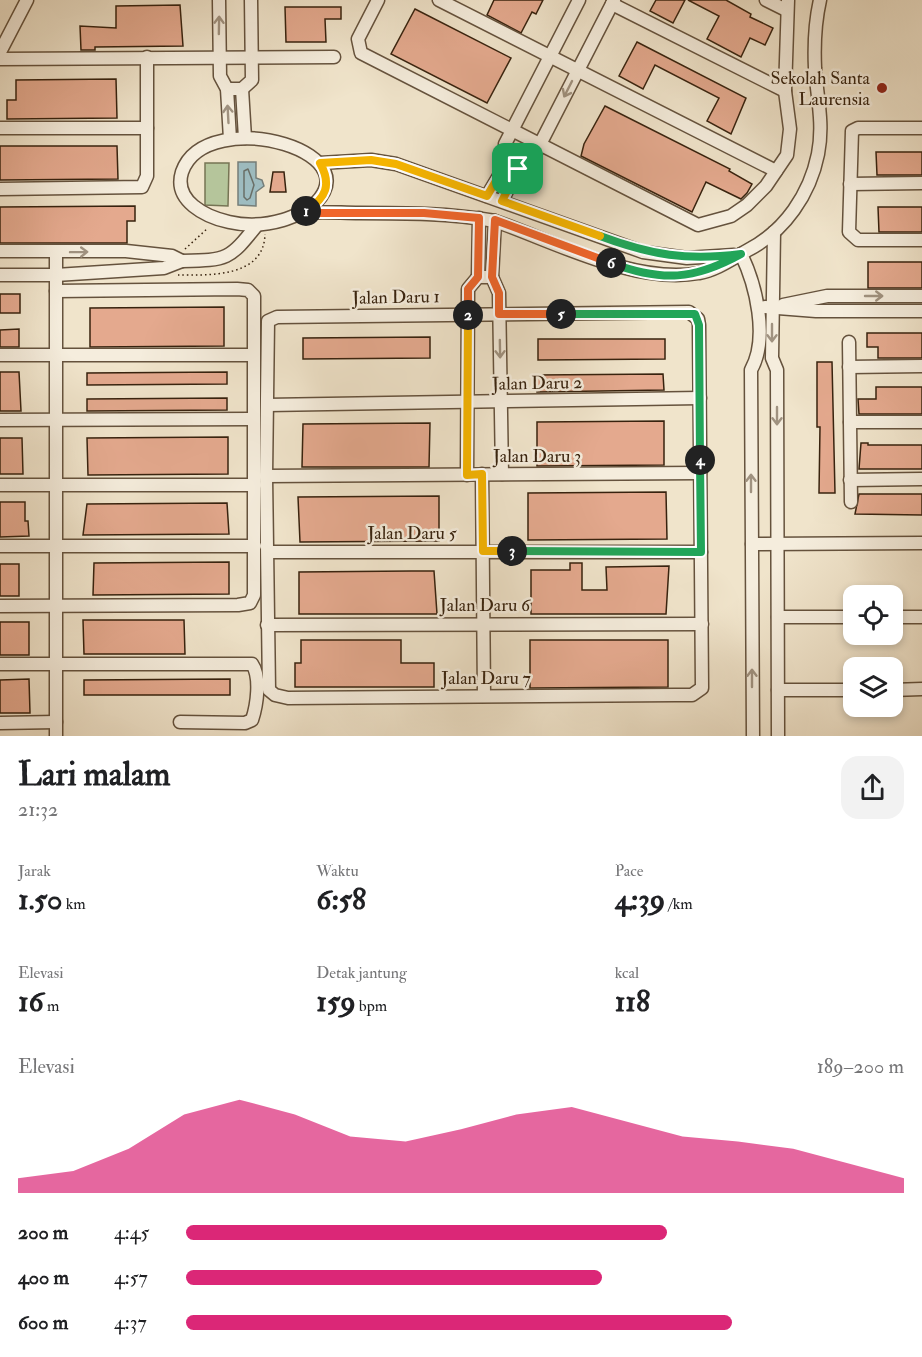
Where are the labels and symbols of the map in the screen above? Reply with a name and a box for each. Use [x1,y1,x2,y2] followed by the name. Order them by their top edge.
[213,15,225,35] one-way arrow
[771,67,871,111] place label: Sekolah Santa Laurensia
[562,80,573,98] one-way arrow
[875,81,889,95] marker: Sekolah Santa Laurensia
[223,105,234,125] one-way arrow
[492,143,543,194] pin
[291,196,321,226] pin: 1
[69,246,89,258] one-way arrow
[596,248,626,278] pin: 6
[351,285,440,310] street label: Jalan Daru 1
[864,290,884,302] one-way arrow
[546,299,576,329] pin: 5
[453,300,483,330] pin: 2
[766,322,778,342] one-way arrow
[494,339,506,359] one-way arrow
[491,371,582,396] street label: Jalan Daru 2
[771,405,783,425] one-way arrow
[492,445,581,468] street label: Jalan Daru 3
[685,445,715,475] pin: 4
[745,473,757,493] one-way arrow
[366,522,457,545] street label: Jalan Daru 5
[497,536,527,566] pin: 3
[439,594,531,617] street label: Jalan Daru 6
[440,667,531,690] street label: Jalan Daru 7
[746,668,758,688] one-way arrow

